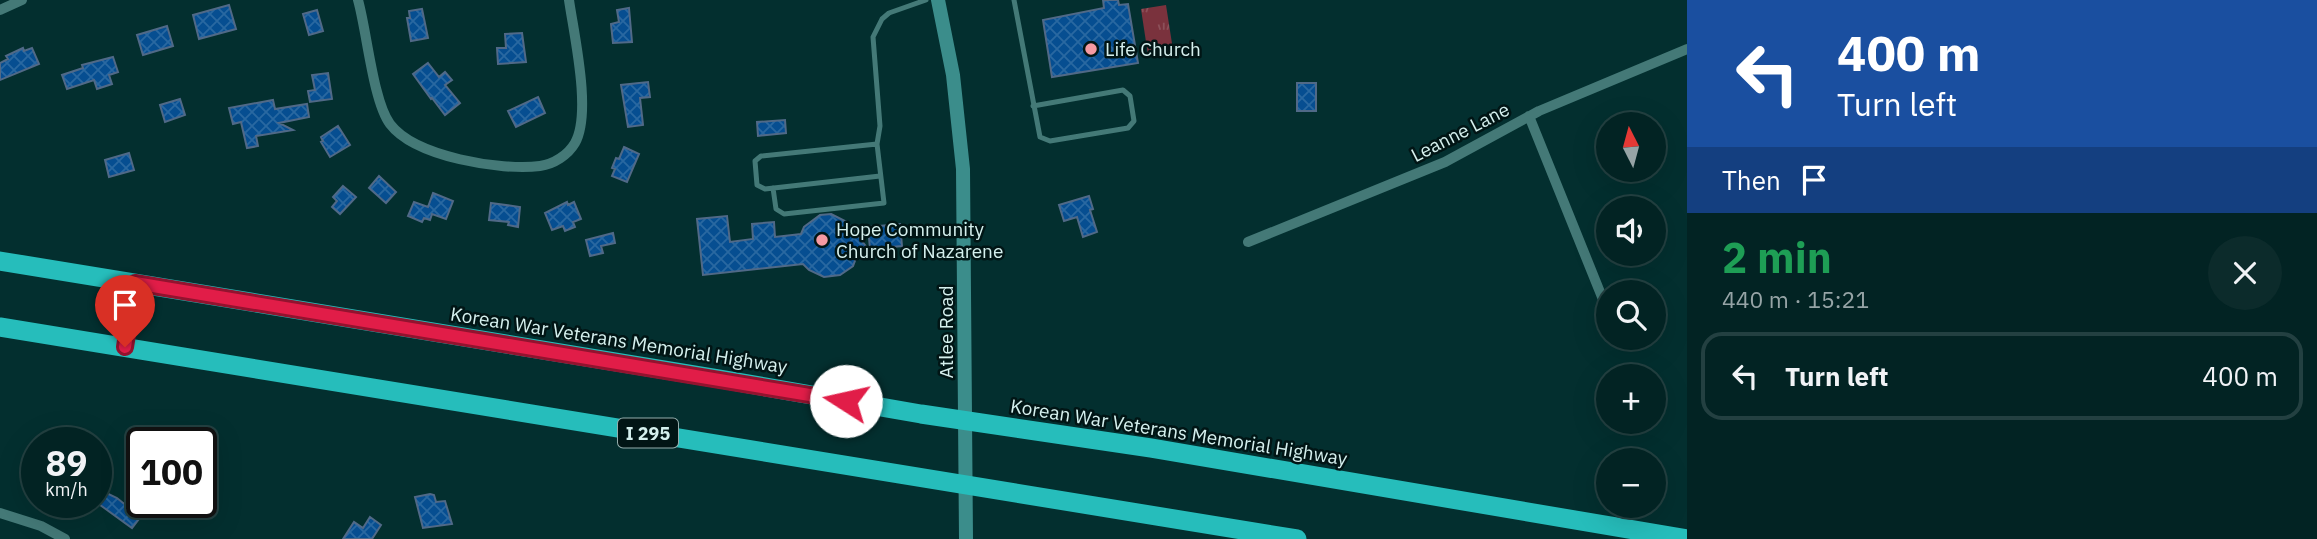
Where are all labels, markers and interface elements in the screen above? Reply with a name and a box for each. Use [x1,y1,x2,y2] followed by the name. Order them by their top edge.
[1837,21,1981,84] text: 400 m
[1722,28,1813,119] icon: left
[1105,37,1201,61] place label: Life Church
[1083,41,1099,57] marker: Life Church
[1837,83,1957,125] text: Turn left
[1407,97,1513,167] street label: Leanne Lane
[1596,112,1666,182] north arrow
[1596,112,1666,518] map controls
[1795,161,1833,199] icon: arrive
[1722,163,1781,197] text: Then
[1596,196,1666,266] button: sound
[836,217,1003,263] place label: Hope Community Church of Nazarene
[1722,230,1832,285] text: 2 min
[814,232,830,248] marker: Hope Community Church of Nazarene
[2208,236,2282,310] button: close
[95,275,155,347] pin
[1596,280,1666,350] button: search
[1722,284,1869,314] text: 440 m · 15:21
[106,286,144,324] icon: arrive
[934,286,958,378] street label: Atlee Road
[449,301,790,379] street label: Korean War Veterans Memorial Highway
[1726,357,1764,395] icon: left
[1785,359,1888,393] text: Turn left
[2202,359,2278,393] text: 400 m
[809,364,883,438] position arrow
[1596,364,1666,434] button: +
[1009,393,1350,471] street label: Korean War Veterans Memorial Highway
[618,418,678,447] road number: I 295
[126,427,217,518] speed limit sign: 100
[45,440,88,486] text: 89
[1596,448,1666,518] button: −
[45,478,88,501] text: km/h

